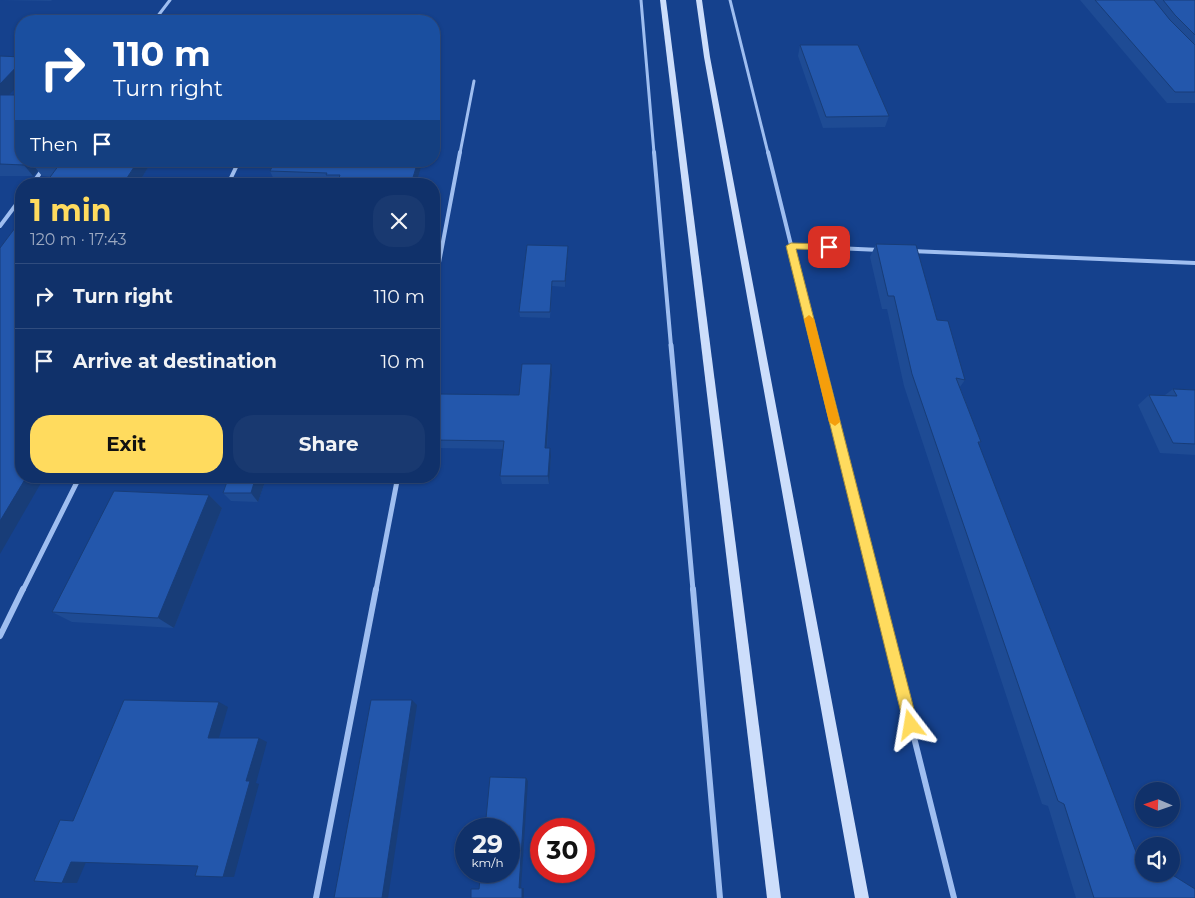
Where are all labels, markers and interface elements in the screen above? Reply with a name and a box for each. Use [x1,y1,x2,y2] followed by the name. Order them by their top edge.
[113,32,211,75] text: 110 m
[30,35,95,100] icon: right
[113,75,223,102] text: Turn right
[88,130,116,158] icon: arrive
[30,133,78,156] text: Then
[30,192,111,229] text: 1 min
[373,195,425,247] button: close
[808,226,850,268] pin
[30,230,127,249] text: 120 m · 17:43
[815,233,843,261] icon: arrive
[30,282,58,310] icon: right
[73,285,173,308] text: Turn right
[374,285,425,308] text: 110 m
[30,347,58,375] icon: arrive
[73,350,277,373] text: Arrive at destination
[380,350,425,373] text: 10 m
[30,415,223,473] button: Exit
[233,415,425,473] button: Share
[884,698,936,750] position arrow
[1135,782,1180,828] north arrow
[1135,782,1180,882] map controls
[530,818,595,883] speed limit sign: 30
[472,829,503,859] text: 29
[1135,837,1180,882] button: sound
[471,855,504,870] text: km/h

